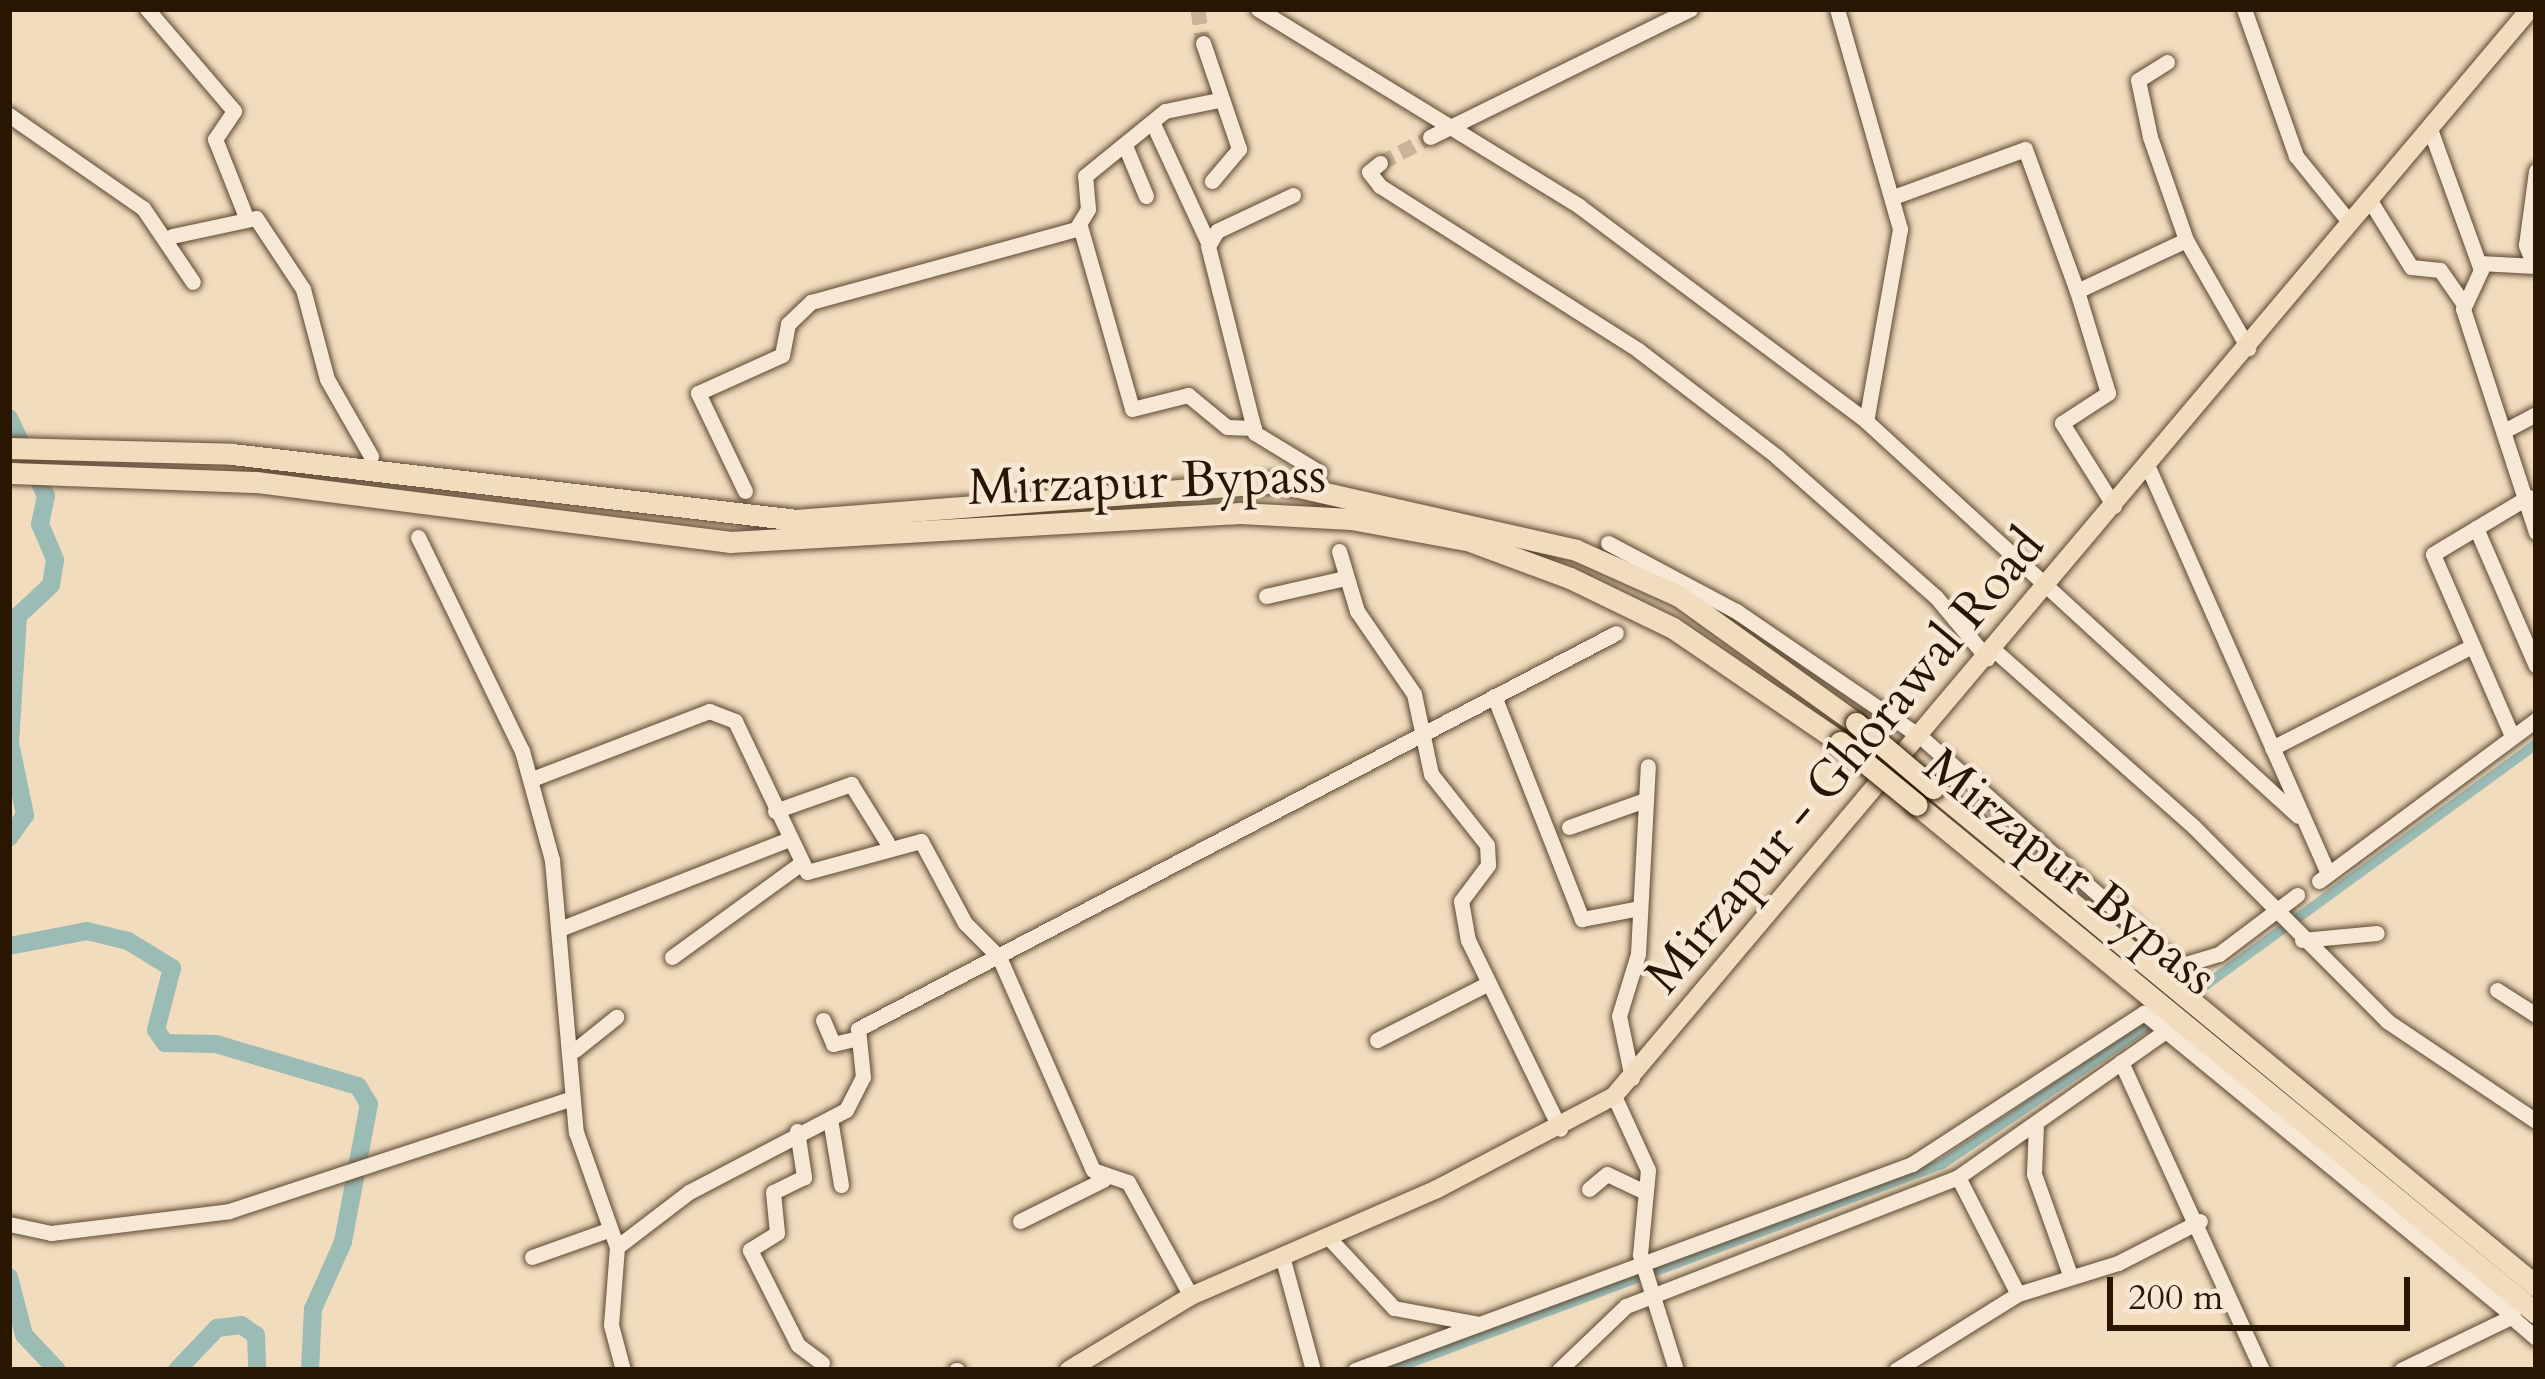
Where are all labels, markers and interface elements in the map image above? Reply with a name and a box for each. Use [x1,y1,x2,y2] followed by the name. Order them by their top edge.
[967,445,1327,519] street label: Mirzapur Bypass
[1633,516,2057,1006] street label: Mirzapur - Ghorawal Road
[1912,736,2228,1008] street label: Mirzapur Bypass
[2113,1253,2416,1327] scale bar
[2128,1273,2223,1322] text: 200 m

